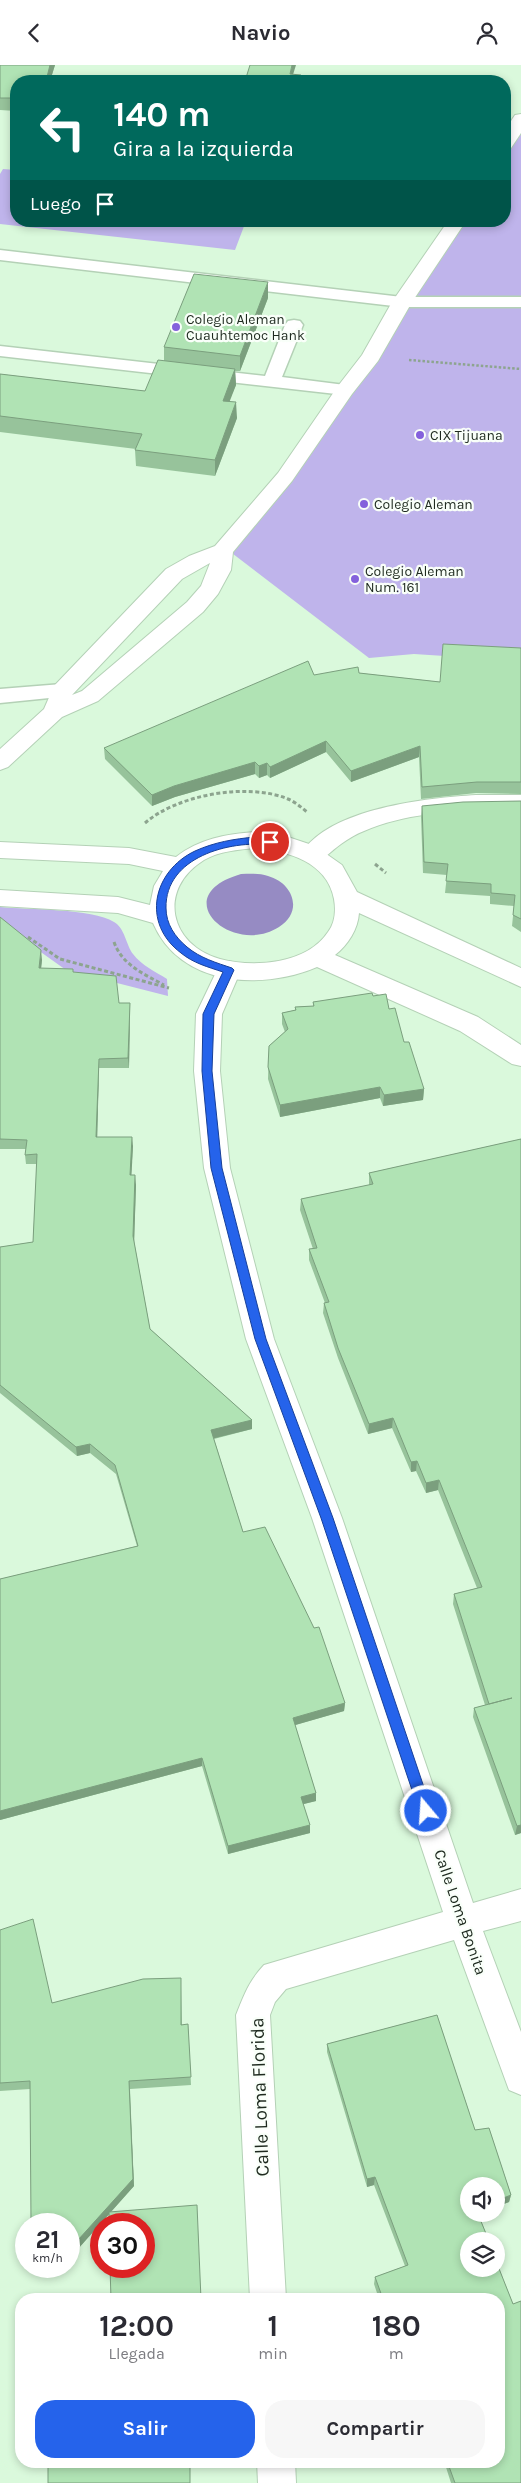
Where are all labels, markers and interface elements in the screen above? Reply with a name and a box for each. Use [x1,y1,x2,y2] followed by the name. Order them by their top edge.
[20,19,48,47] icon: back
[473,19,501,47] icon: person
[231,20,290,46] text: Navio
[113,94,211,135] text: 140 m
[30,95,95,160] icon: left
[113,136,294,162] text: Gira a la izquierda
[91,190,119,218] icon: arrive
[30,193,81,215] text: Luego
[186,311,305,344] place label: Colegio Aleman Cuauhtemoc Hank
[170,321,182,333] marker: Colegio Aleman Cuauhtemoc Hank
[430,427,503,444] place label: CIX Tijuana
[414,429,426,441] marker: CIX Tijuana
[374,496,473,513] place label: Colegio Aleman
[358,498,370,510] marker: Colegio Aleman
[365,563,464,596] place label: Colegio Aleman Num. 161
[349,573,361,585] marker: Colegio Aleman Num. 161
[249,821,291,863] pin
[256,828,284,856] icon: arrive
[399,1784,451,1836] position arrow
[430,1847,491,1977] street label: Calle Loma Bonita
[246,2017,274,2177] street label: Calle Loma Florida
[460,2177,505,2277] map controls
[460,2177,505,2222] button: sound
[90,2213,155,2278] speed limit sign: 30
[35,2225,60,2254] text: 21
[460,2232,505,2277] button: layers
[32,2251,63,2265] text: km/h
[99,2308,174,2344] text: 12:00
[268,2308,278,2344] text: 1
[372,2308,421,2344] text: 180
[108,2344,165,2363] text: Llegada
[258,2344,288,2363] text: min
[389,2344,404,2363] text: m
[35,2400,255,2458] button: Salir
[265,2400,485,2458] button: Compartir

